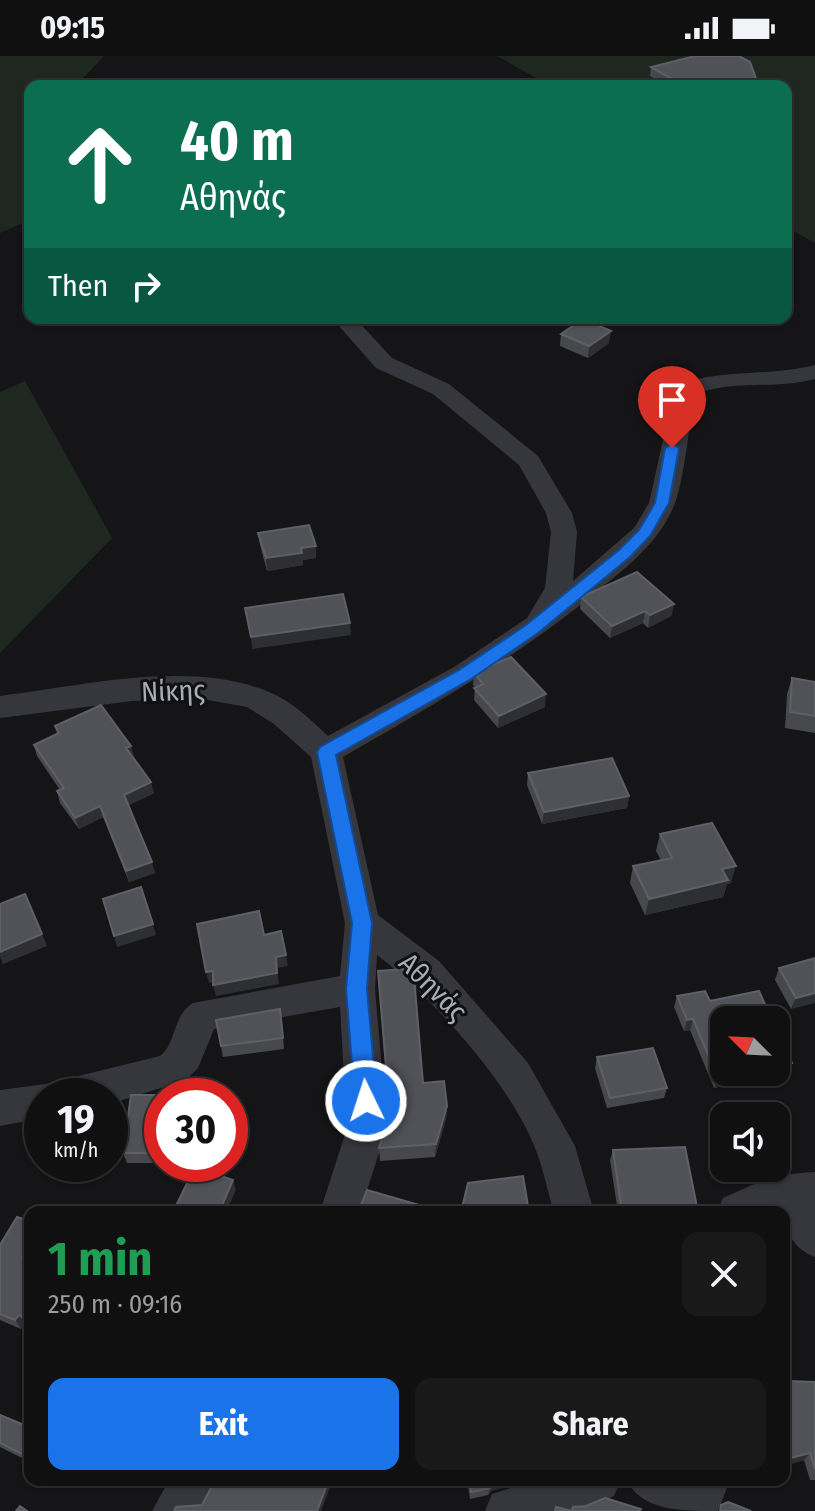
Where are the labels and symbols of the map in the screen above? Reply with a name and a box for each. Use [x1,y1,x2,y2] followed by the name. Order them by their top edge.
[638,366,706,448] pin
[141,673,206,709] street label: Νίκης
[392,946,474,1028] street label: Αθηνάς
[710,1006,790,1086] north arrow
[324,1059,408,1143] position arrow
[144,1078,248,1182] speed limit sign: 30

